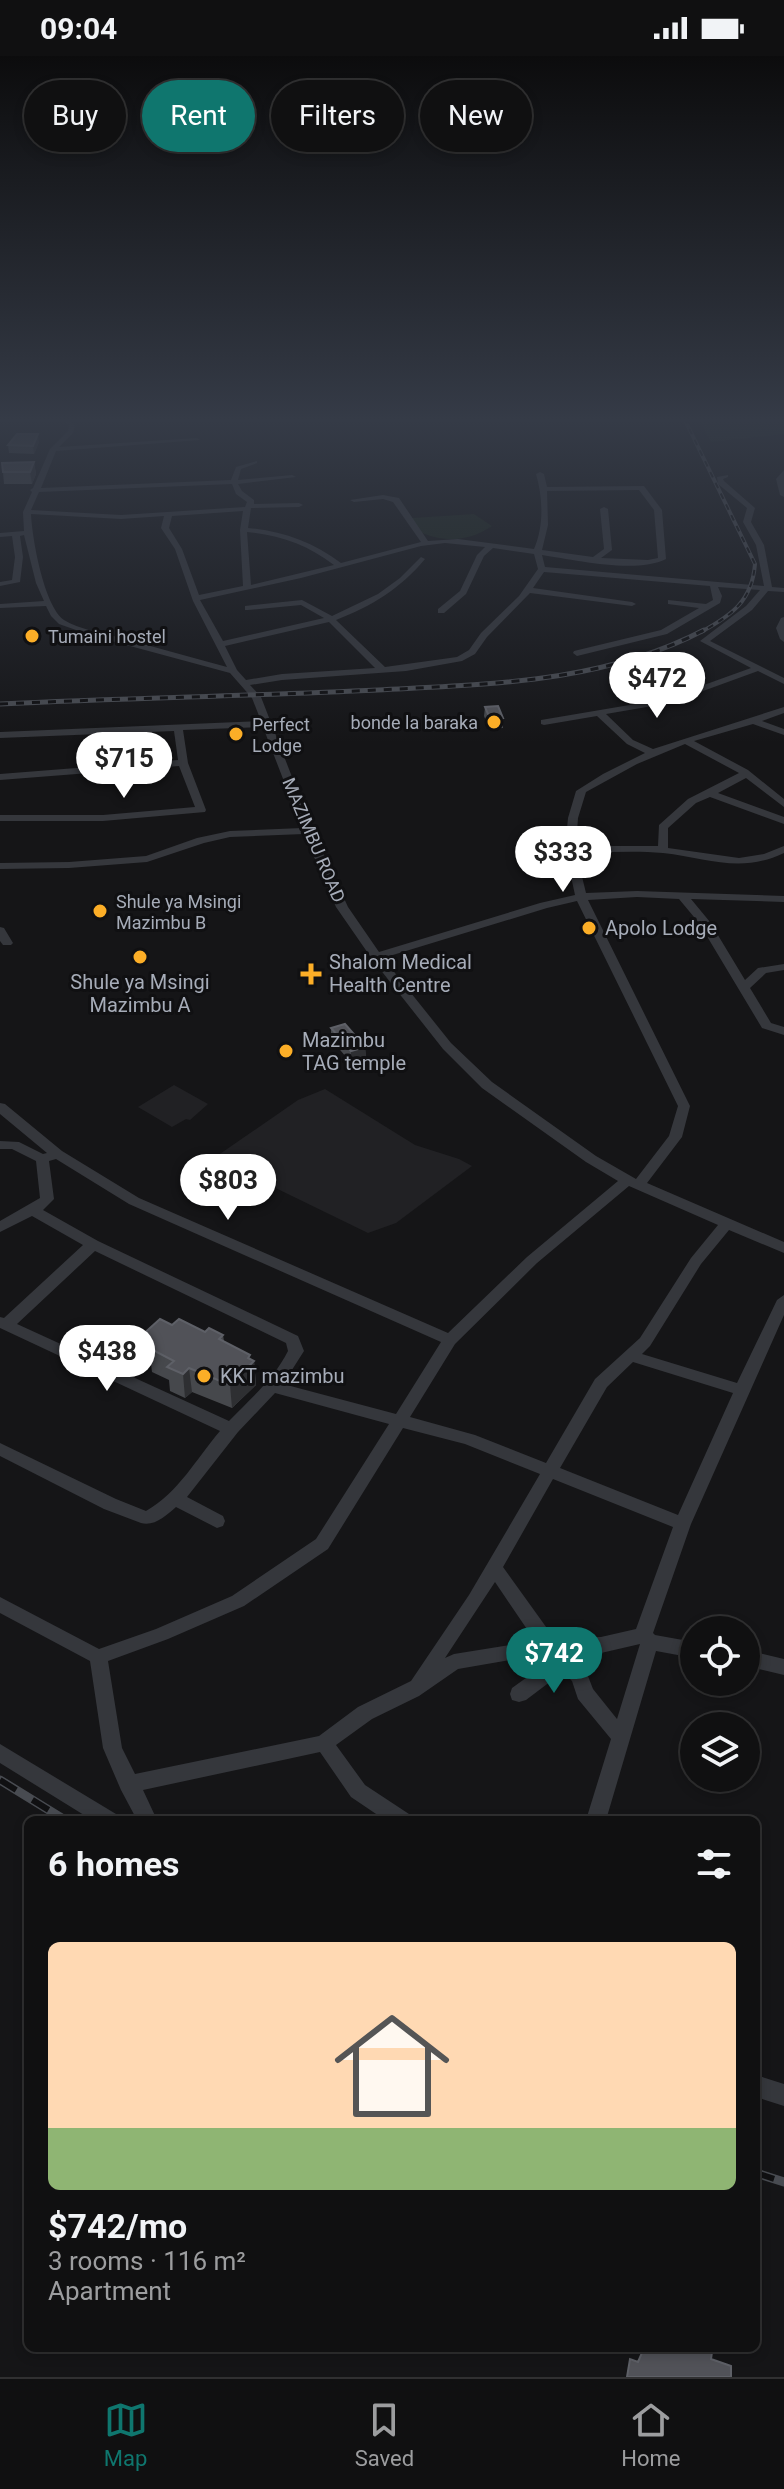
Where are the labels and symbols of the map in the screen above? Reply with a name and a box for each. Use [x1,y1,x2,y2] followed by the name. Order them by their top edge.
[48,626,166,647] place label: Tumaini hostel
[23,627,41,645] marker: Tumaini hostel
[610,652,704,720] pin: $472
[351,712,478,733] place label: bonde la baraka
[485,713,503,731] marker: bonde la baraka
[252,714,310,756] place label: Perfect Lodge
[227,725,245,743] marker: Perfect Lodge
[77,732,171,800] pin: $715
[278,775,350,905] street label: MAZIMBU ROAD
[516,826,610,894] pin: $333
[116,891,241,933] place label: Shule ya Msingi Mazimbu B
[91,902,109,920] marker: Shule ya Msingi Mazimbu B
[605,916,717,940] place label: Apolo Lodge
[580,919,598,937] marker: Apolo Lodge
[131,948,149,966] marker: Shule ya Msingi Mazimbu A
[329,950,472,997] place label: Shalom Medical Health Centre
[300,963,322,985] marker: Shalom Medical Health Centre
[70,970,210,1017] place label: Shule ya Msingi Mazimbu A
[302,1028,406,1075] place label: Mazimbu TAG temple
[277,1042,295,1060] marker: Mazimbu TAG temple
[181,1154,275,1222] pin: $803
[60,1325,154,1393] pin: $438
[220,1364,345,1388] place label: KKT mazimbu
[195,1367,213,1385] marker: KKT mazimbu
[507,1627,601,1695] pin: $742

